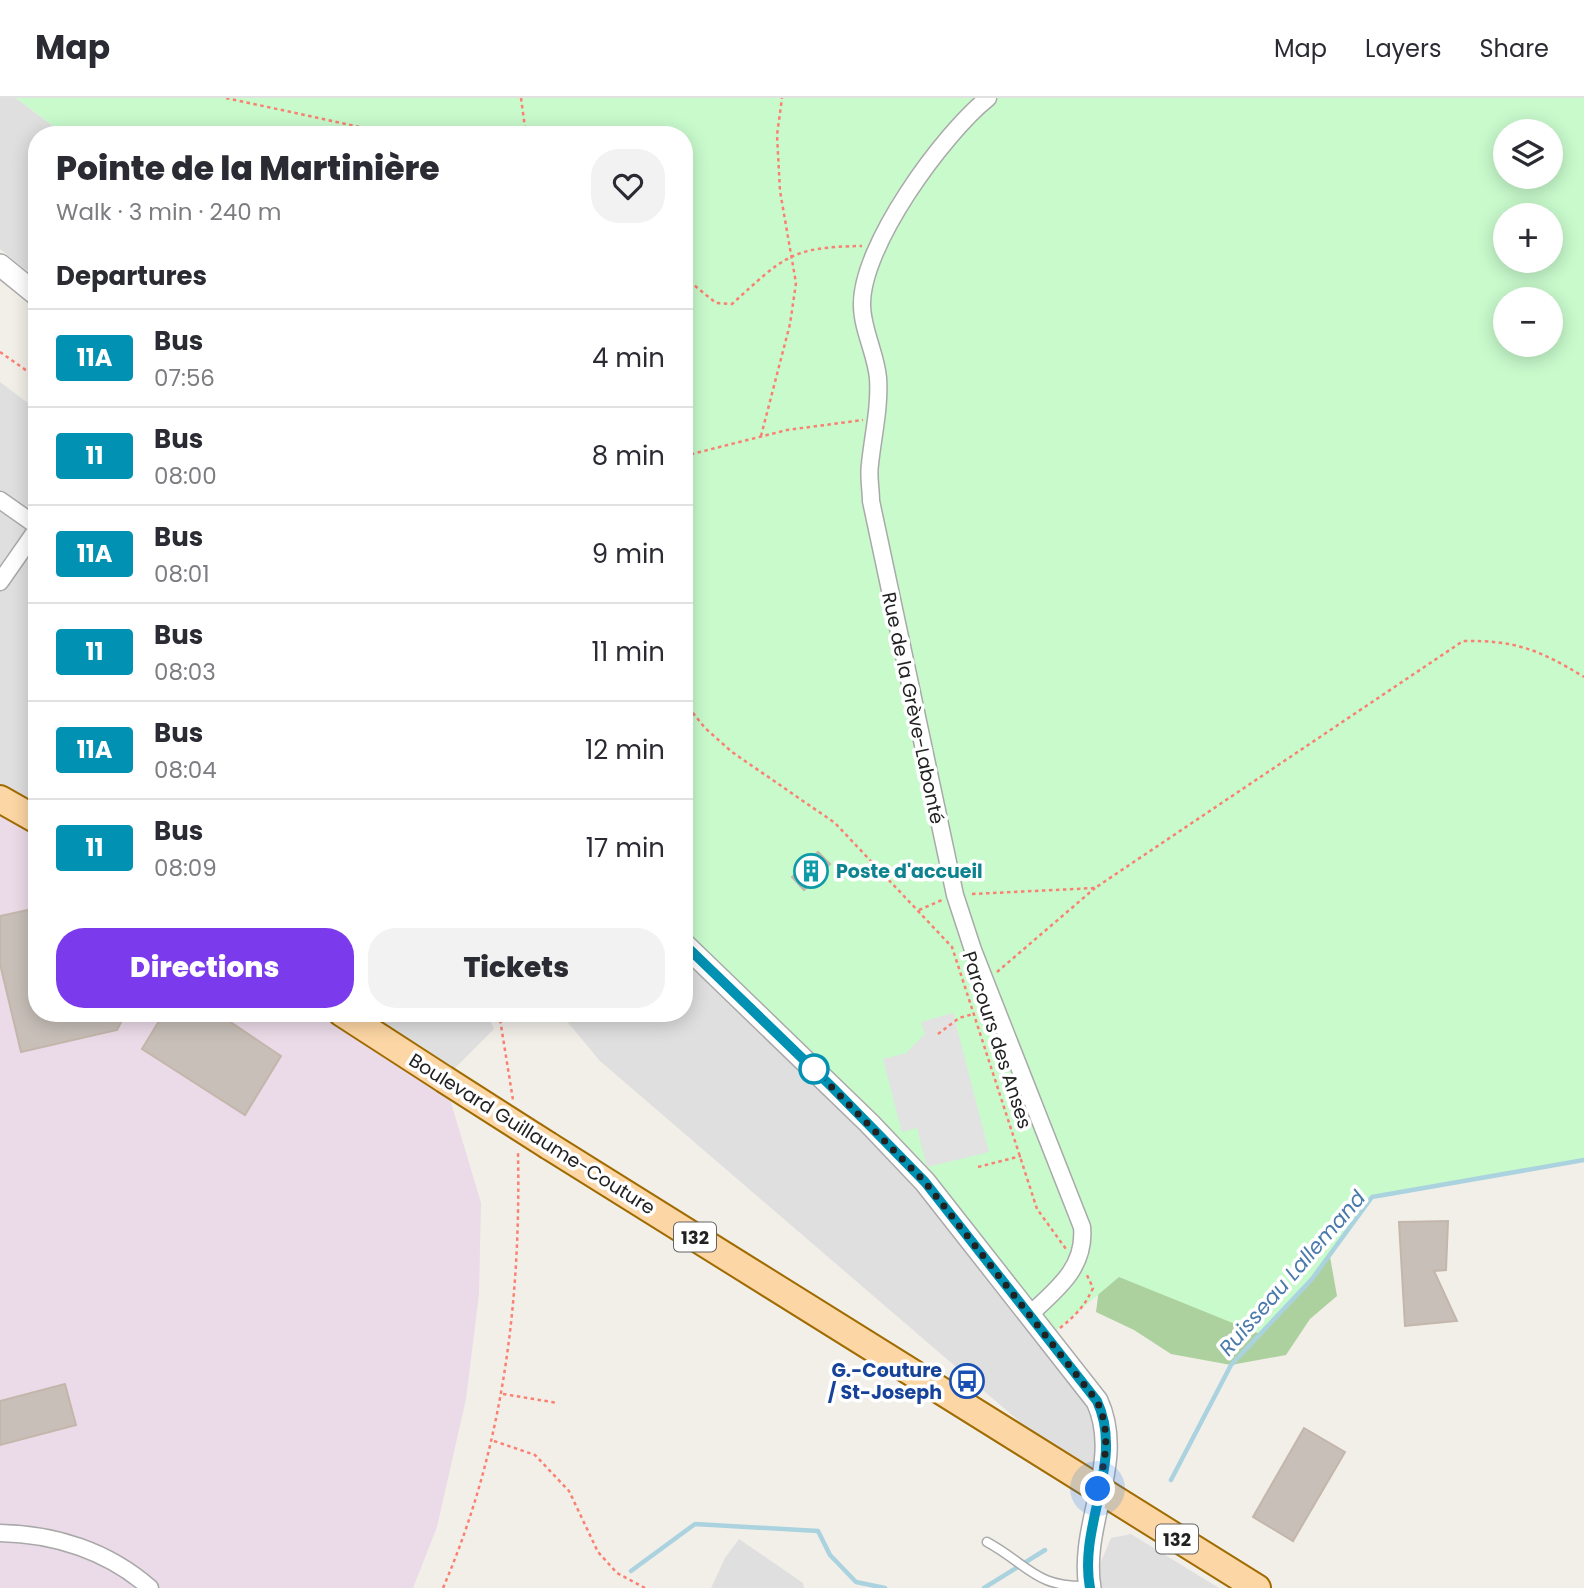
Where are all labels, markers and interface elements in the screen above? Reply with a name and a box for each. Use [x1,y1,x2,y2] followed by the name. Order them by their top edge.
[35,24,110,71] text: Map
[1274,32,1327,65] text: Map
[1365,32,1441,65] text: Layers
[1479,32,1549,65] text: Share
[1493,119,1563,357] map controls
[1493,119,1563,189] button: layers
[56,145,440,192] text: Pointe de la Martinière
[591,149,665,223] button: heart
[56,196,282,228] text: Walk · 3 min · 240 m
[1493,203,1563,273] button: +
[56,258,207,294] text: Departures
[1493,287,1563,357] button: −
[154,323,203,359] text: Bus
[592,340,665,376] text: 4 min
[77,341,112,374] text: 11A
[154,362,215,394] text: 07:56
[154,421,203,457] text: Bus
[592,438,665,474] text: 8 min
[85,439,104,472] text: 11
[154,460,217,492] text: 08:00
[154,519,203,555] text: Bus
[592,536,665,572] text: 9 min
[77,537,112,570] text: 11A
[154,558,210,590] text: 08:01
[875,590,951,826] street label: Rue de la Grève-Labonté
[154,617,203,653] text: Bus
[592,634,665,670] text: 11 min
[85,635,104,668] text: 11
[154,656,216,688] text: 08:03
[154,715,203,751] text: Bus
[585,732,665,768] text: 12 min
[77,733,112,766] text: 11A
[154,754,217,786] text: 08:04
[154,813,203,849] text: Bus
[586,830,665,866] text: 17 min
[85,831,104,864] text: 11
[154,852,217,884] text: 08:09
[792,852,830,890] building icon: Poste d'accueil
[836,858,983,885] place label: Poste d'accueil
[56,928,354,1008] button: Directions
[368,928,665,1008] button: Tickets
[956,948,1038,1132] street label: Parcours des Anses
[404,1047,660,1221] street label: Boulevard Guillaume-Couture
[799,1054,829,1084] unlabelled marker
[1212,1184,1372,1362] water label: Ruisseau Lallemand
[674,1222,716,1252] road number: 132
[828,1357,942,1406] place label: G.-Couture / St-Joseph
[948,1362,986,1400] bus stop icon: G.-Couture / St-Joseph
[1080,1471,1115,1506] your location
[1156,1524,1198,1554] road number: 132

